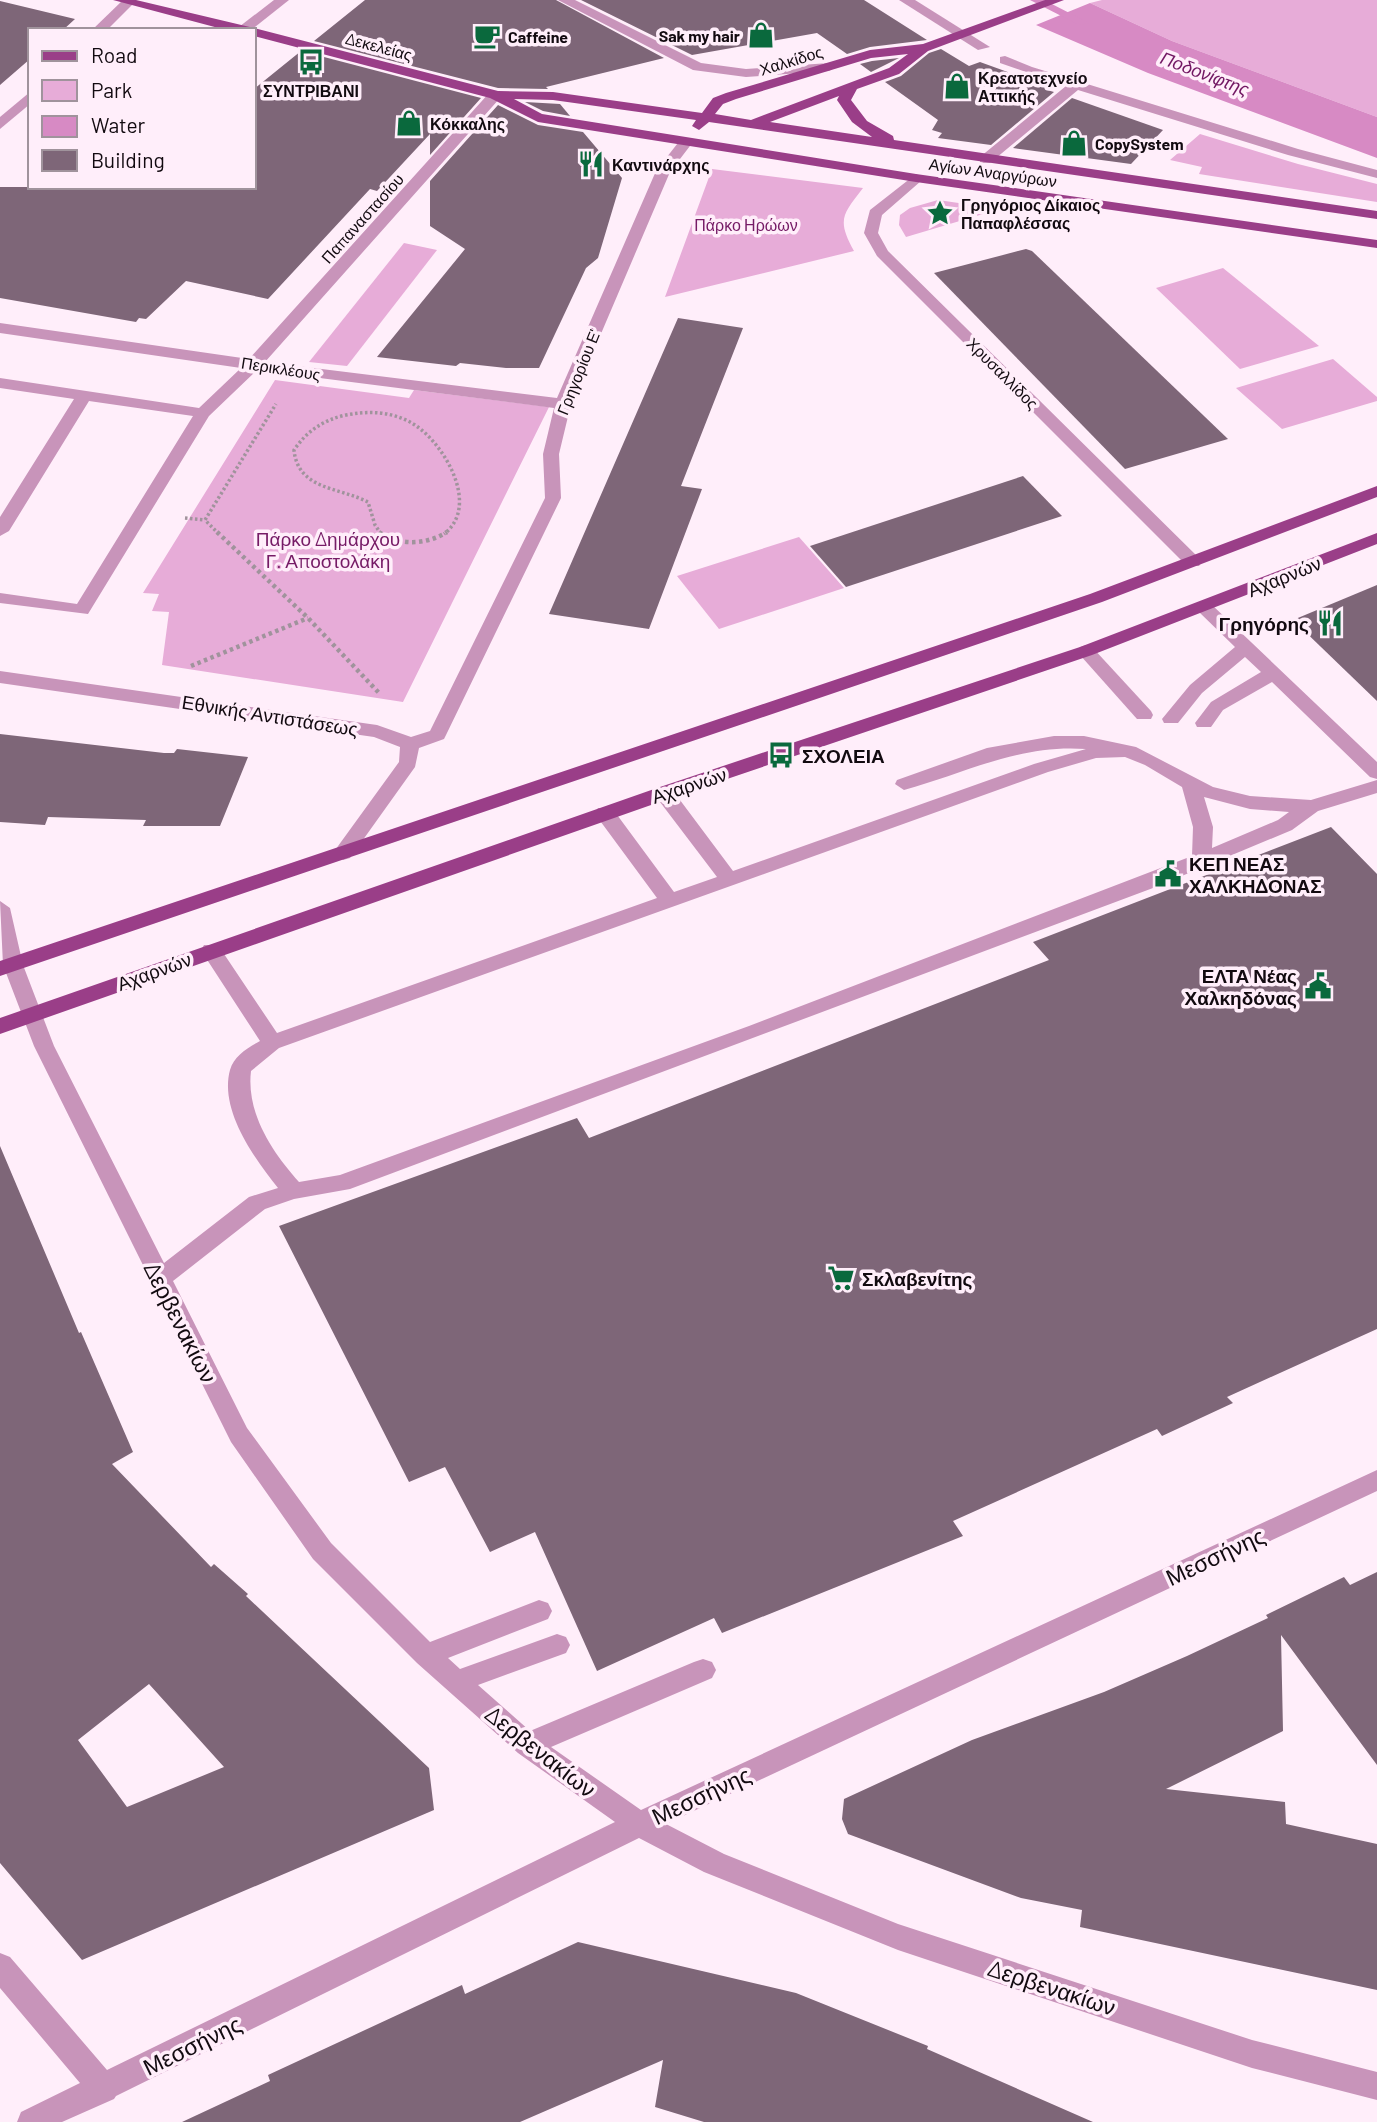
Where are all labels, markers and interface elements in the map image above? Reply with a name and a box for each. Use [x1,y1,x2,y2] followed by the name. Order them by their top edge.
[746,20,776,50] shop icon: Sak my hair
[472,21,502,51] cafe icon: Caffeine
[659,26,740,45] place label: Sak my hair
[508,27,568,46] place label: Caffeine
[28,28,256,189] legend
[344,28,415,64] street label: Δεκελείας
[757,41,825,79] street label: Χαλκίδος
[91,42,137,67] text: Road
[1158,46,1253,100] water label: Ποδονίφτης
[296,47,326,77] bus stop icon: ΣΥΝΤΡΙΒΑΝΙ
[978,68,1088,106] place label: Κρεατοτεχνείο Αττικής
[942,71,972,101] shop icon: Κρεατοτεχνείο Αττικής
[91,77,132,102] text: Park
[263,81,359,100] place label: ΣΥΝΤΡΙΒΑΝΙ
[394,108,424,138] shop icon: Κόκκαλης
[91,112,146,137] text: Water
[430,114,505,134] place label: Κόκκαλης
[1059,128,1089,158] shop icon: CopySystem
[1095,134,1184,153] place label: CopySystem
[91,147,165,172] text: Building
[576,149,606,179] restaurant icon: Καντινάρχης
[928,154,1058,190] street label: Αγίων Αναργύρων
[612,155,709,175] place label: Καντινάρχης
[317,169,407,267] street label: Παπαναστασίου
[961,195,1100,233] place label: Γρηγόριος Δίκαιος Παπαφλέσσας
[925,198,955,228] place icon: Γρηγόριος Δίκαιος Παπαφλέσσας
[694,215,798,234] park label: Πάρκο Ηρώων
[552,327,604,417] street label: Γρηγορίου Ε'
[964,334,1043,413] street label: Χρυσαλλίδος
[240,352,322,384] street label: Περικλέους
[256,527,400,572] park label: Πάρκο Δημάρχου Γ. Αποστολάκη
[1244,551,1324,601] street label: Αχαρνών
[1315,608,1345,638] restaurant icon: Γρηγόρης
[1219,612,1309,635] place label: Γρηγόρης
[180,690,360,740] street label: Εθνικής Αντιστάσεως
[766,740,796,770] bus stop icon: ΣΧΟΛΕΙΑ
[802,744,885,767] place label: ΣΧΟΛΕΙΑ
[649,762,729,808] street label: Αχαρνών
[1189,852,1322,897] place label: ΚΕΠ ΝΕΑΣ ΧΑΛΚΗΔΟΝΑΣ
[1153,859,1183,889] public building icon: ΚΕΠ ΝΕΑΣ ΧΑΛΚΗΔΟΝΑΣ
[114,947,194,995] street label: Αχαρνών
[1185,964,1297,1009] place label: ΕΛΤΑ Νέας Χαλκηδόνας
[1303,971,1333,1001] public building icon: ΕΛΤΑ Νέας Χαλκηδόνας
[138,1257,224,1387] street label: Δερβενακίων
[826,1263,856,1293] supermarket icon: Σκλαβενίτης
[862,1267,973,1290] place label: Σκλαβενίτης
[1161,1521,1269,1591] street label: Μεσσήνης
[480,1699,602,1803] street label: Δερβενακίων
[647,1760,755,1830] street label: Μεσσήνης
[985,1953,1119,2021] street label: Δερβενακίων
[138,2009,246,2081] street label: Μεσσήνης

